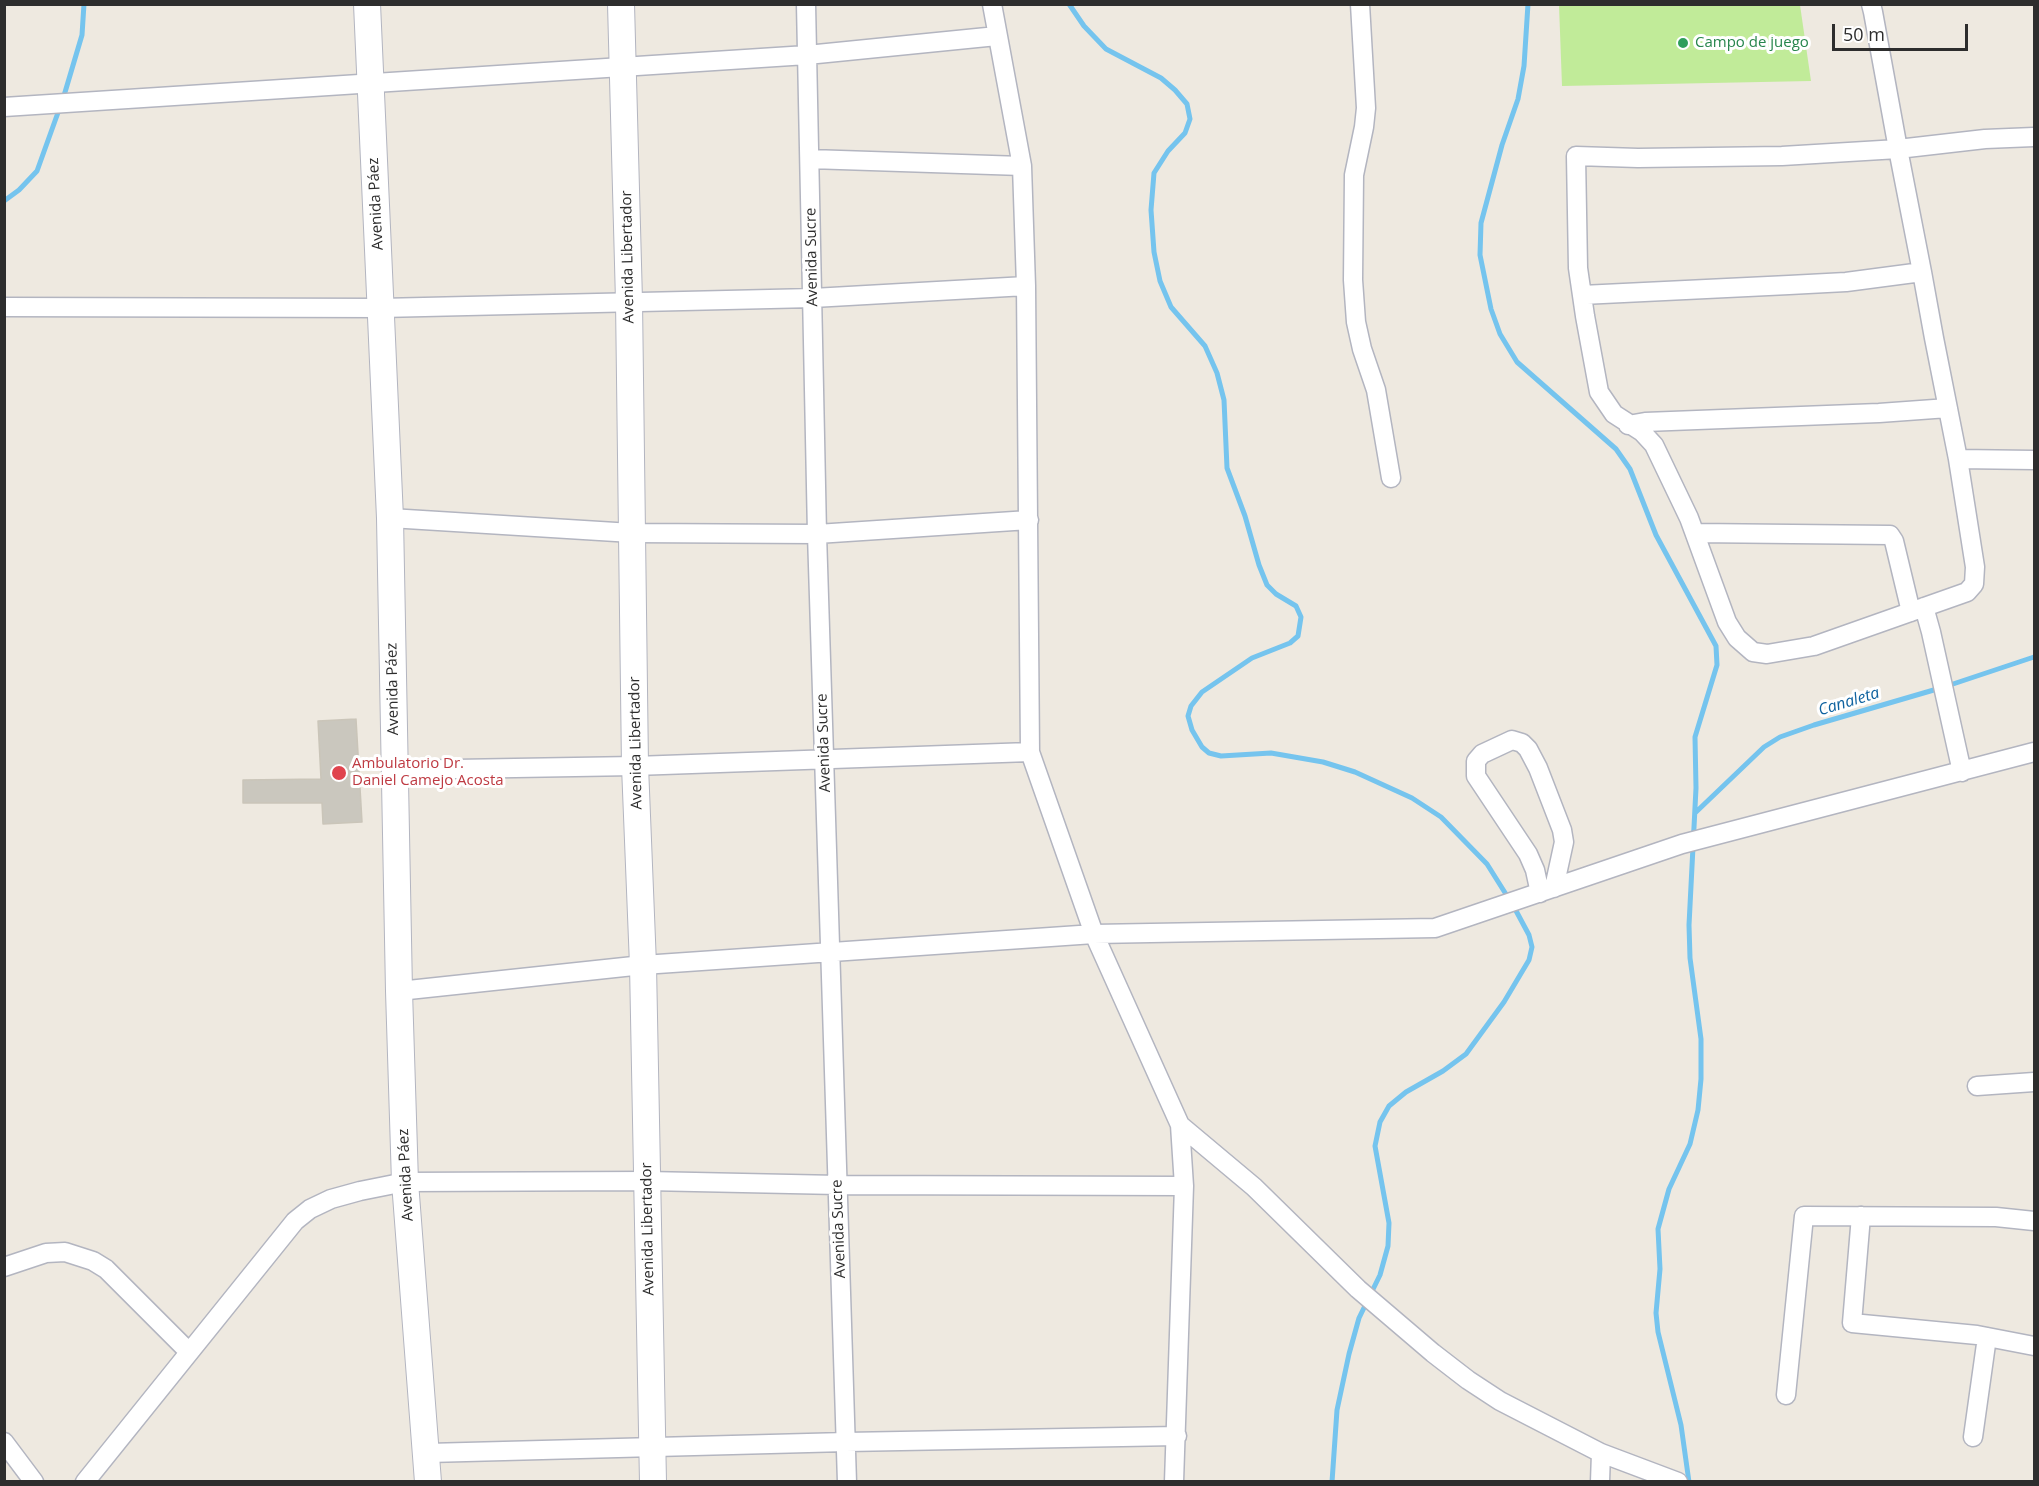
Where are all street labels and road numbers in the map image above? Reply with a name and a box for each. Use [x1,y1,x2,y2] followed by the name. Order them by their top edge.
[365,157,387,251] street label: Avenida Páez
[618,190,638,324] street label: Avenida Libertador
[802,207,822,307] street label: Avenida Sucre
[383,643,403,735] street label: Avenida Páez
[626,676,646,810] street label: Avenida Libertador
[813,693,835,793] street label: Avenida Sucre
[395,1128,417,1222] street label: Avenida Páez
[638,1162,658,1296] street label: Avenida Libertador
[828,1179,850,1279] street label: Avenida Sucre

